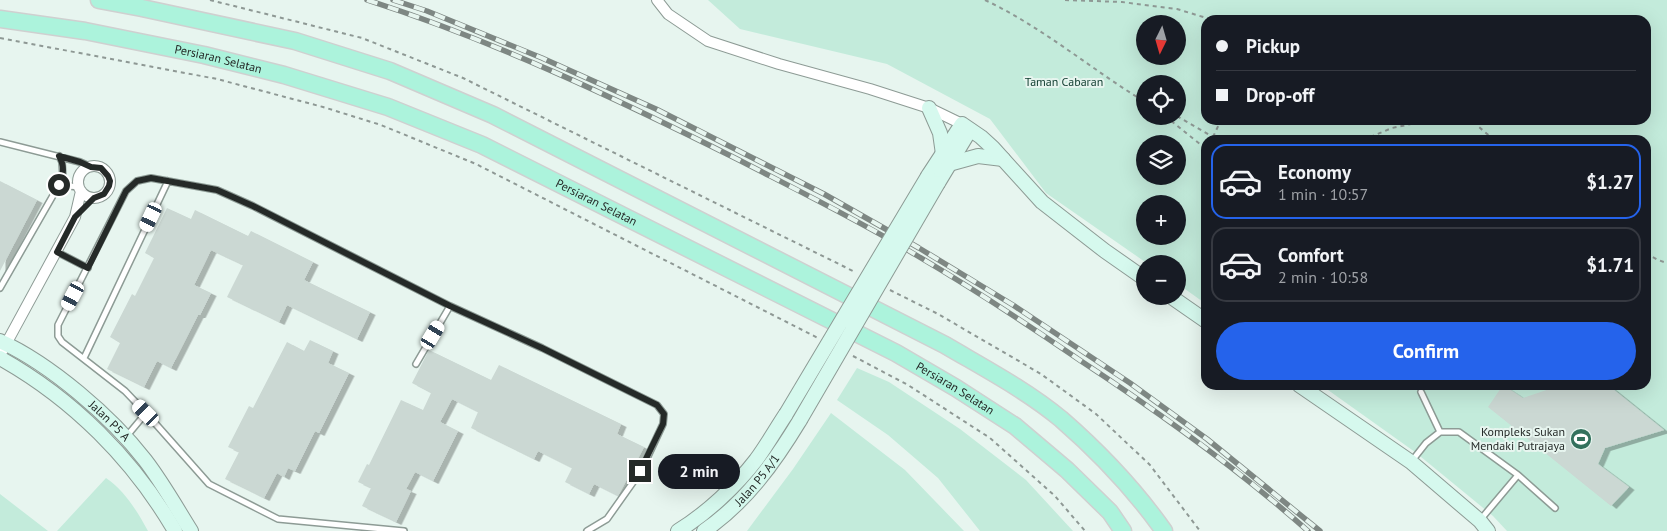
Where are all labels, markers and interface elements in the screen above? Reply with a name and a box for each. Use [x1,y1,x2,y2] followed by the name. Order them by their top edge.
[1136,15,1186,65] north arrow
[1136,15,1186,305] map controls
[1246,34,1300,58] text: Pickup
[173,41,263,76] street label: Persiaran Selatan
[1025,74,1103,89] park label: Taman Cabaran
[1136,75,1186,125] button: locate
[1246,83,1314,107] text: Drop-off
[1136,135,1186,185] button: layers
[1218,159,1263,204] icon: car
[1278,160,1351,184] text: Economy
[1586,170,1634,194] text: $1.27
[48,174,70,196] route start
[554,175,640,229] street label: Persiaran Selatan
[1278,184,1368,204] text: 1 min · 10:57
[1136,195,1186,245] button: +
[137,200,164,234] car
[1218,242,1263,287] icon: car
[1278,243,1344,267] text: Comfort
[1586,253,1634,277] text: $1.71
[1136,255,1186,305] button: −
[1278,267,1368,287] text: 2 min · 10:58
[59,279,86,313] car
[418,318,447,352] car
[1216,322,1636,380] button: Confirm
[913,358,997,418] street label: Persiaran Selatan
[85,396,134,444] street label: Jalan P5 A
[130,397,161,429] car
[1471,424,1565,453] place label: Kompleks Sukan Mendaki Putrajaya
[1569,427,1593,451] sports icon: Kompleks Sukan Mendaki Putrajaya
[731,451,783,509] street label: Jalan P5 A/1
[658,454,740,488] callout: 2 min
[629,460,651,482] route end
[679,461,719,481] text: 2 min

